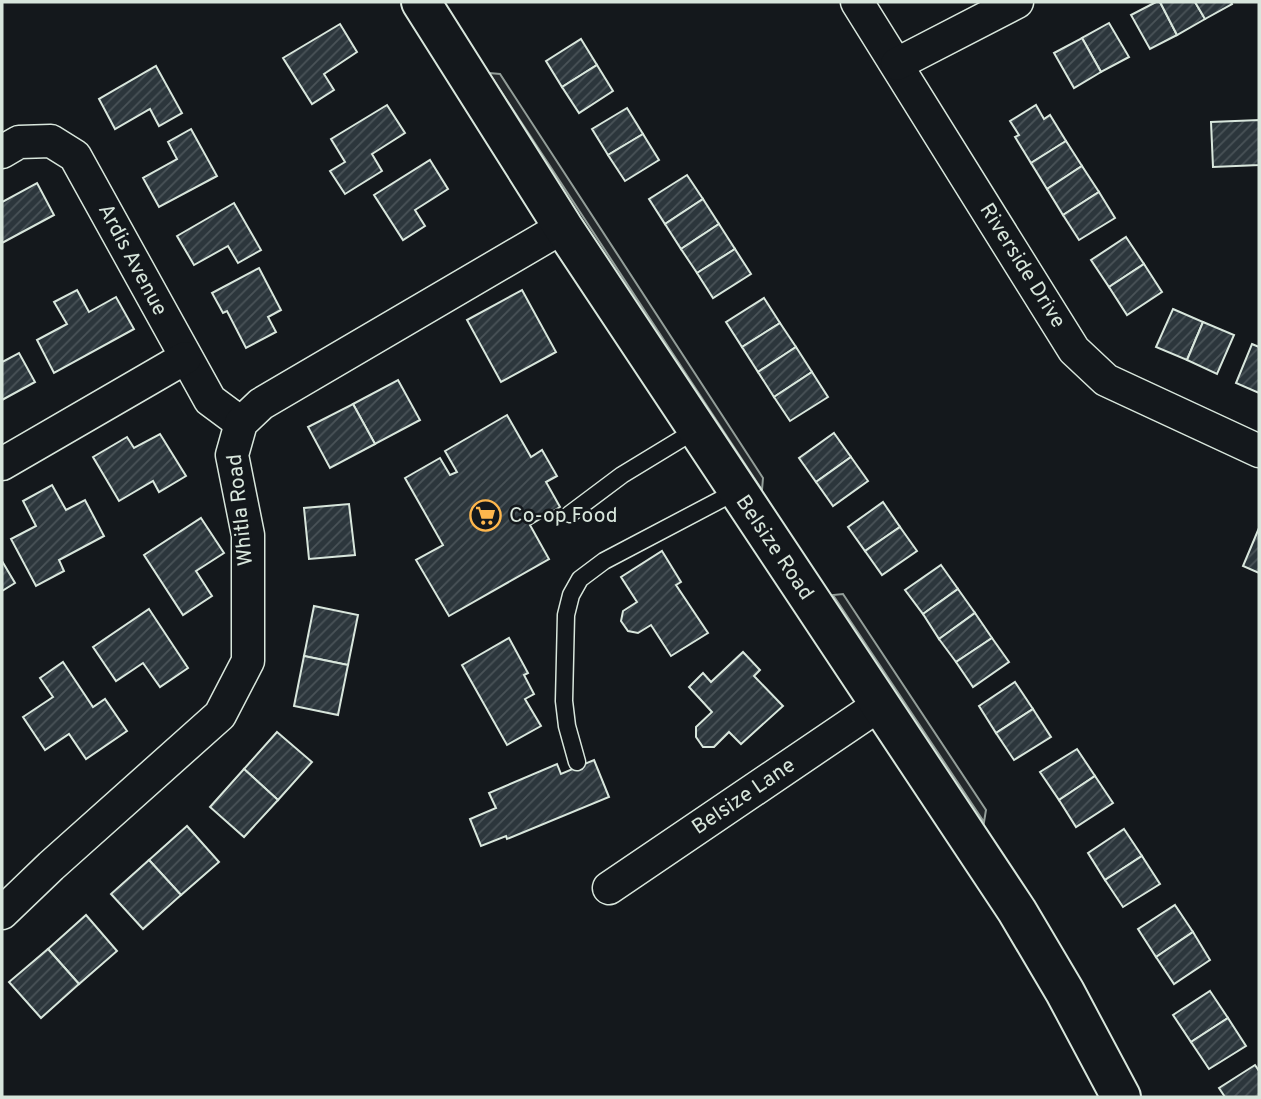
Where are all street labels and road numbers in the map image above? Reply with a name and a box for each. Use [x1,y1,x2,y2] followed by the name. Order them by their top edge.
[973,198,1071,334] street label: Riverside Drive
[91,199,173,321] street label: Ardis Avenue
[222,453,260,567] street label: Whitla Road
[729,490,819,606] street label: Belsize Road
[687,753,801,841] street label: Belsize Lane

